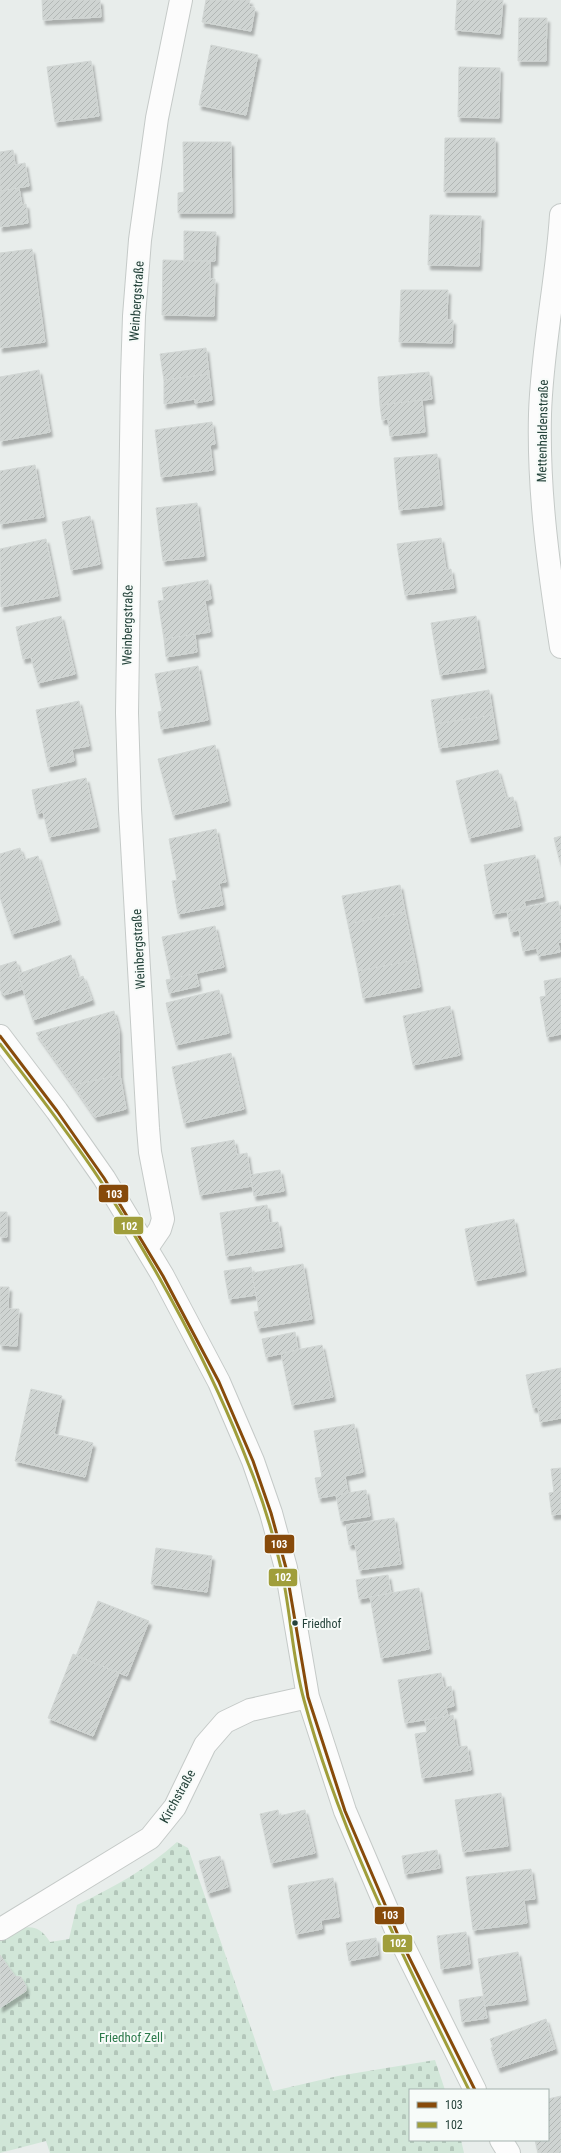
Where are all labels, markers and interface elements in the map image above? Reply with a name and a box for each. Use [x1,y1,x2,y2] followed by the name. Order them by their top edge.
[126,260,147,342] street label: Weinbergstraße
[534,379,551,483] street label: Mettenhaldenstraße
[119,585,136,665] street label: Weinbergstraße
[129,908,148,990] street label: Weinbergstraße
[98,1184,129,1203] line badge: 103
[106,1188,123,1201] text: 103
[113,1216,144,1235] line badge: 102
[121,1220,138,1233] text: 102
[264,1534,295,1554] line badge: 103
[271,1538,288,1551] text: 103
[268,1568,298,1587] line badge: 102
[275,1571,292,1584] text: 102
[302,1617,341,1631] place label: Friedhof
[290,1618,300,1628] marker: Friedhof
[157,1767,198,1826] street label: Kirchstraße
[374,1906,405,1925] line badge: 103
[382,1909,399,1922] text: 103
[382,1934,413,1953] line badge: 102
[390,1937,407,1950] text: 102
[99,2030,163,2045] park label: Friedhof Zell
[409,2089,549,2141] legend
[445,2098,463,2112] text: 103
[445,2118,463,2132] text: 102

